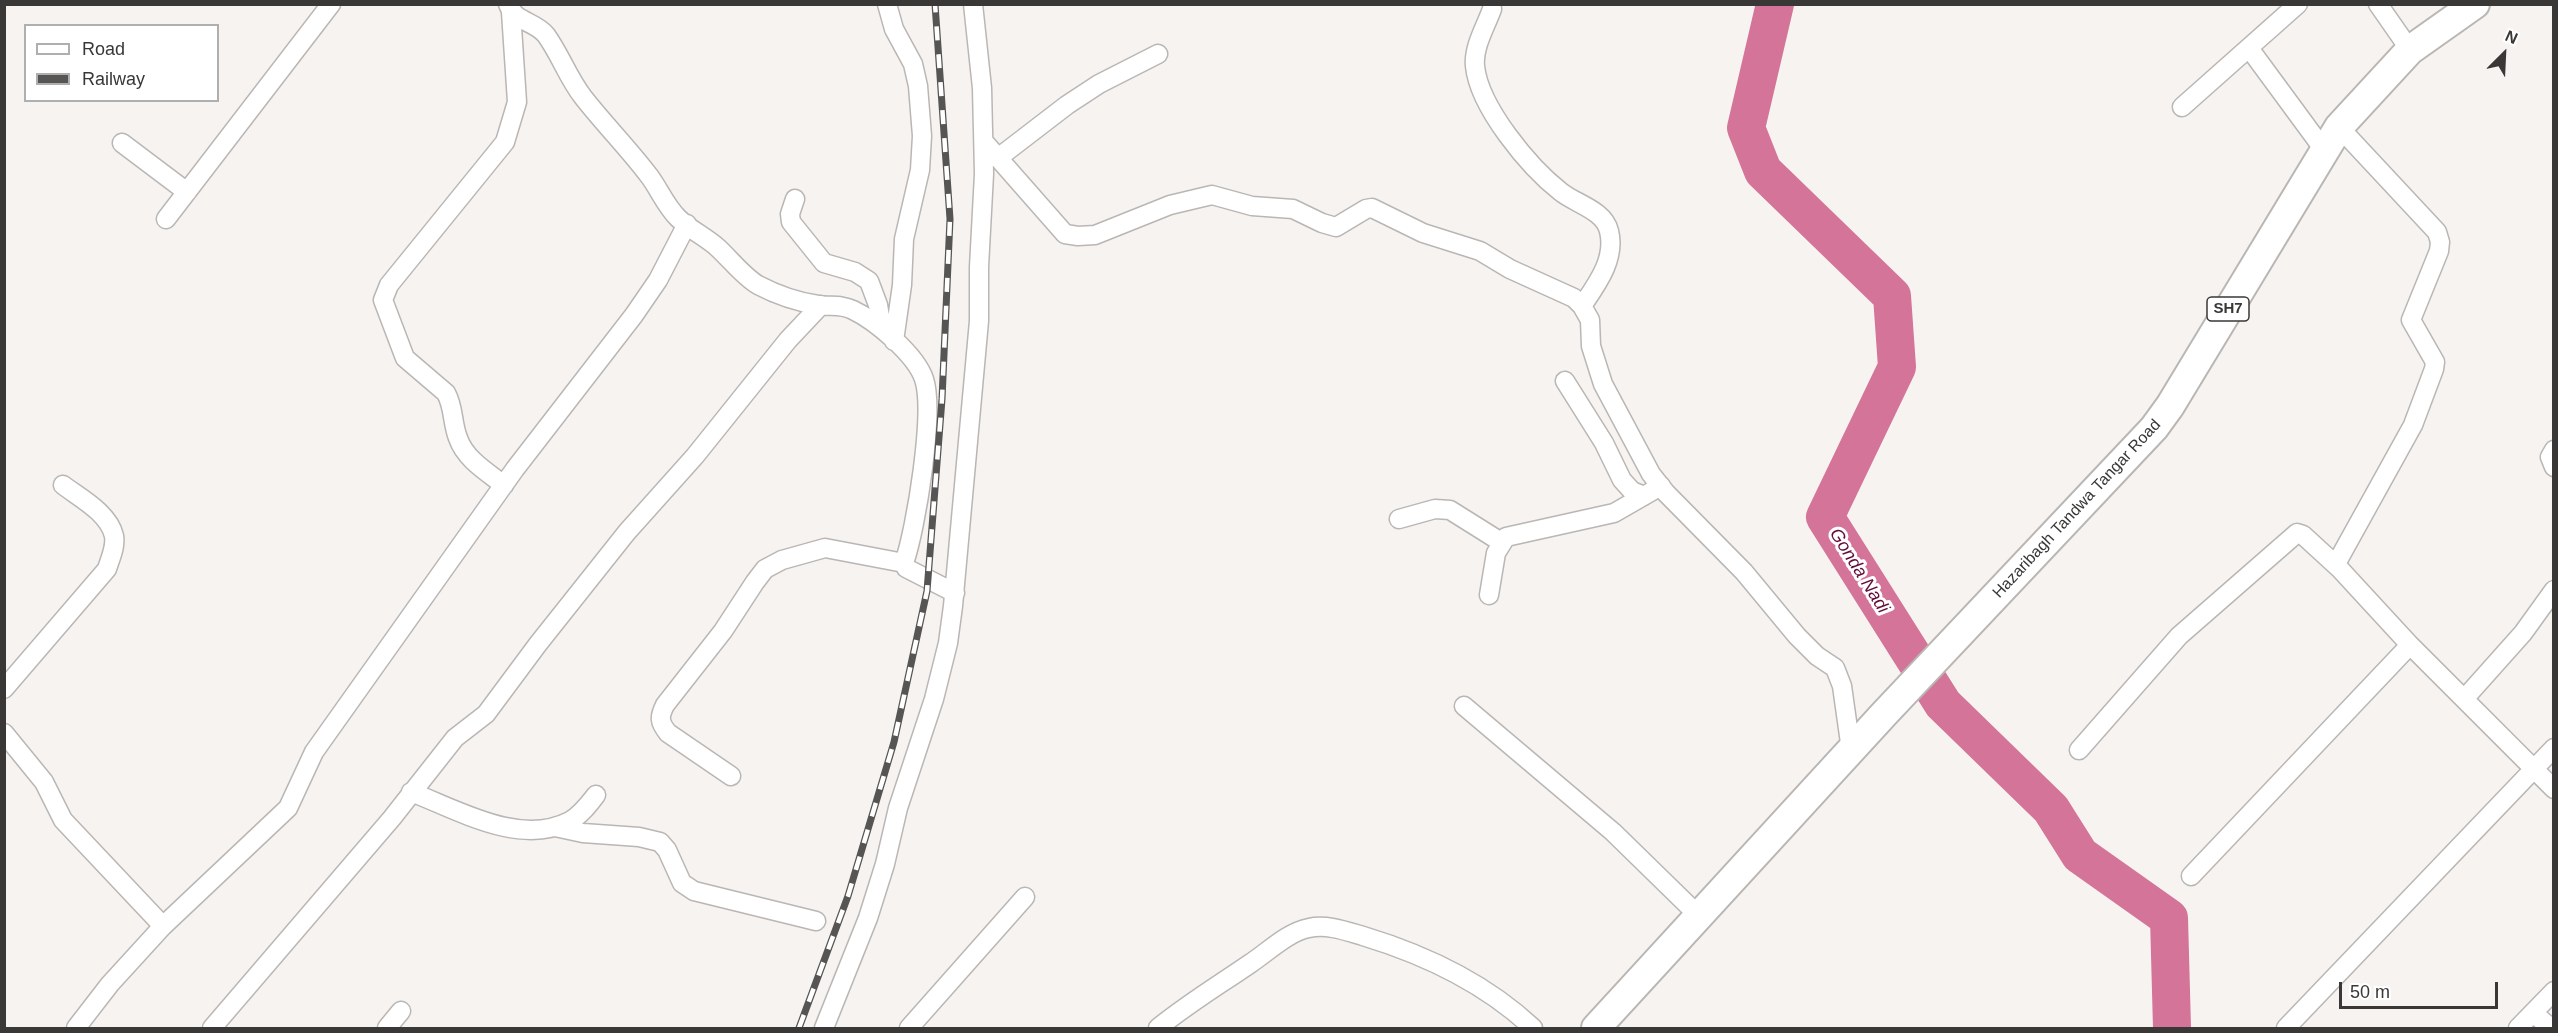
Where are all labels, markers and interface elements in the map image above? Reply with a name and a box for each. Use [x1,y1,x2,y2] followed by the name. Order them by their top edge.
[24,24,219,102] legend
[2474,24,2534,84] north arrow
[2503,27,2520,47] text: N
[82,39,125,59] text: Road
[82,69,145,89] text: Railway
[2207,297,2249,321] road number: SH7
[1989,416,2165,602] street label: Hazaribagh Tandwa Tangar Road
[1824,525,1894,617] water label: Gonda Nadi
[2342,970,2501,1008] scale bar
[2350,982,2390,1002] text: 50 m

